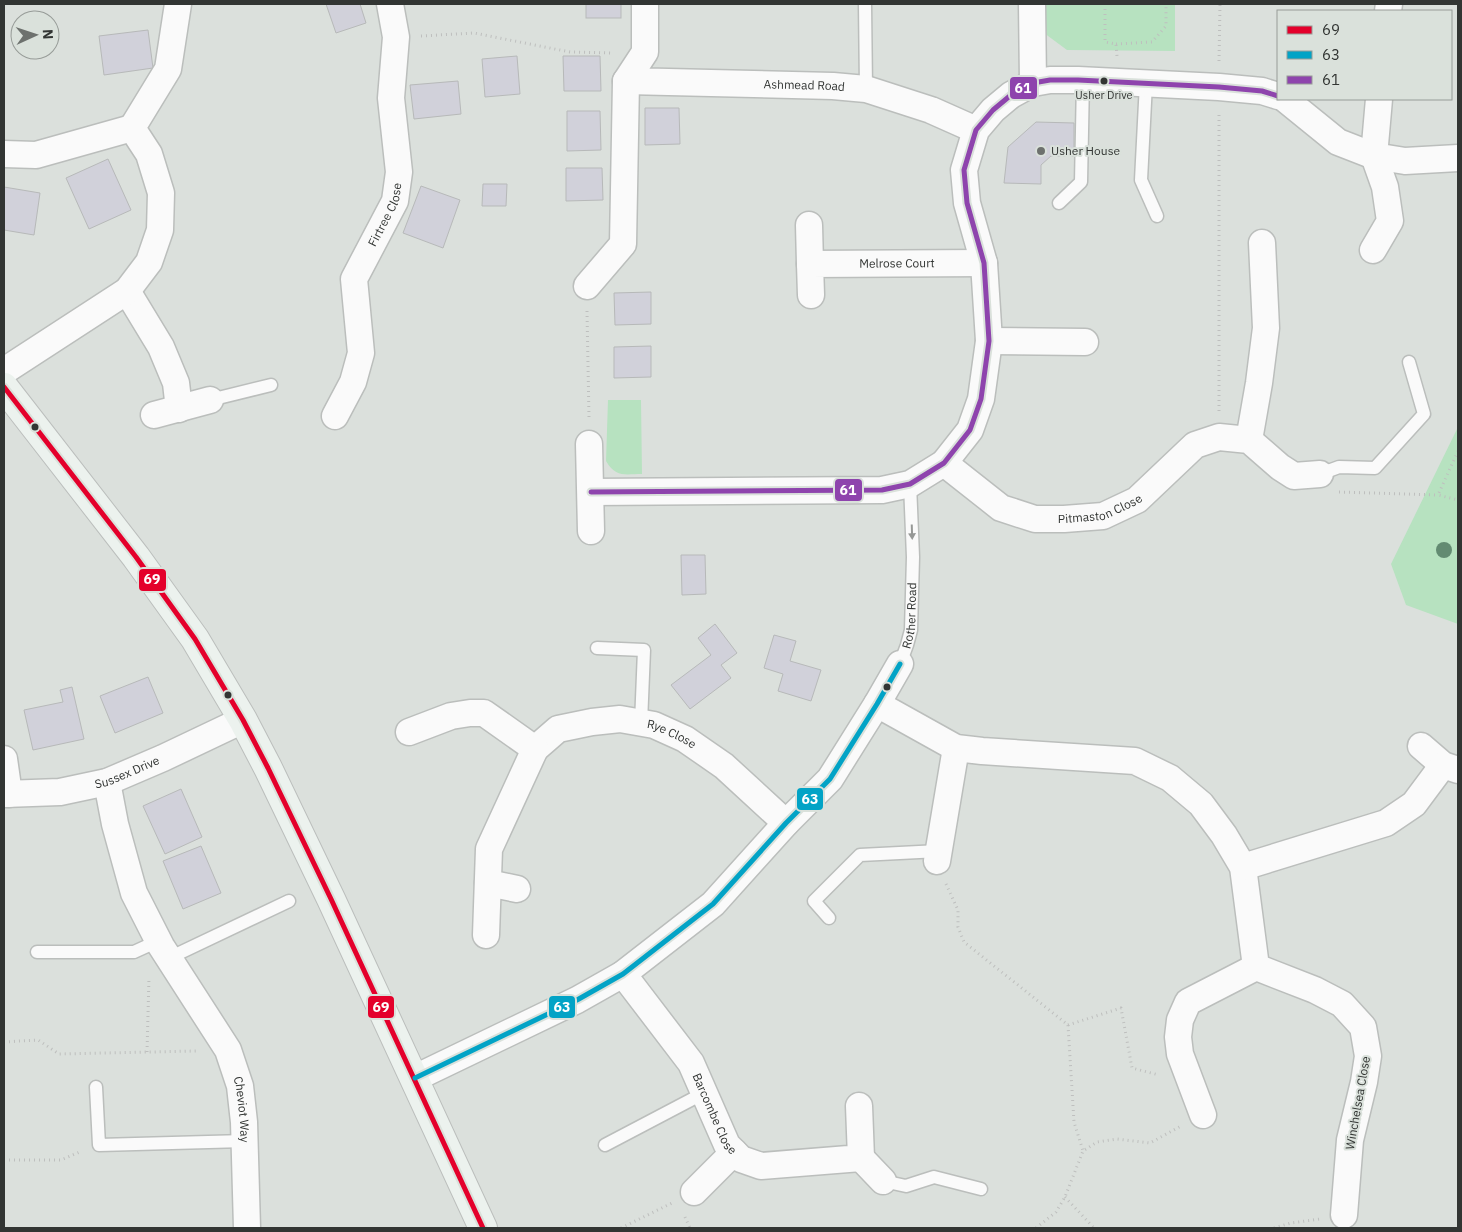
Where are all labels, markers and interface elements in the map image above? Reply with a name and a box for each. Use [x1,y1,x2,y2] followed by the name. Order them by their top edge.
[10,10,60,60] north arrow
[1277,10,1452,100] legend
[1322,20,1340,39] text: 69
[39,29,57,40] text: N
[1322,45,1340,64] text: 63
[1322,70,1340,89] text: 61
[763,76,846,94] street label: Ashmead Road
[1009,76,1038,100] line badge: 61
[1099,76,1109,86] marker: Usher Drive
[1015,79,1032,97] text: 61
[1075,88,1133,102] place label: Usher Drive
[1051,143,1120,158] place label: Usher House
[1035,145,1047,157] marker: Usher House
[364,181,404,249] street label: Firtree Close
[859,255,935,271] street label: Melrose Court
[30,422,40,432] unlabelled marker
[834,478,863,502] line badge: 61
[840,481,857,499] text: 61
[1058,491,1146,526] street label: Pitmaston Close
[908,525,916,541] one-way arrow
[138,568,167,592] line badge: 69
[144,570,160,588] text: 69
[898,582,919,650] street label: Rother Road
[882,682,892,692] unlabelled marker
[223,690,233,700] unlabelled marker
[646,716,700,752] street label: Rye Close
[93,752,162,791] street label: Sussex Drive
[796,787,824,811] line badge: 63
[802,790,818,808] text: 63
[367,995,395,1019] line badge: 69
[548,995,576,1019] line badge: 63
[373,998,389,1016] text: 69
[554,998,570,1016] text: 63
[1342,1055,1373,1151] street label: Winchelsea Close
[689,1071,740,1158] street label: Barcombe Close
[230,1074,253,1143] street label: Cheviot Way

